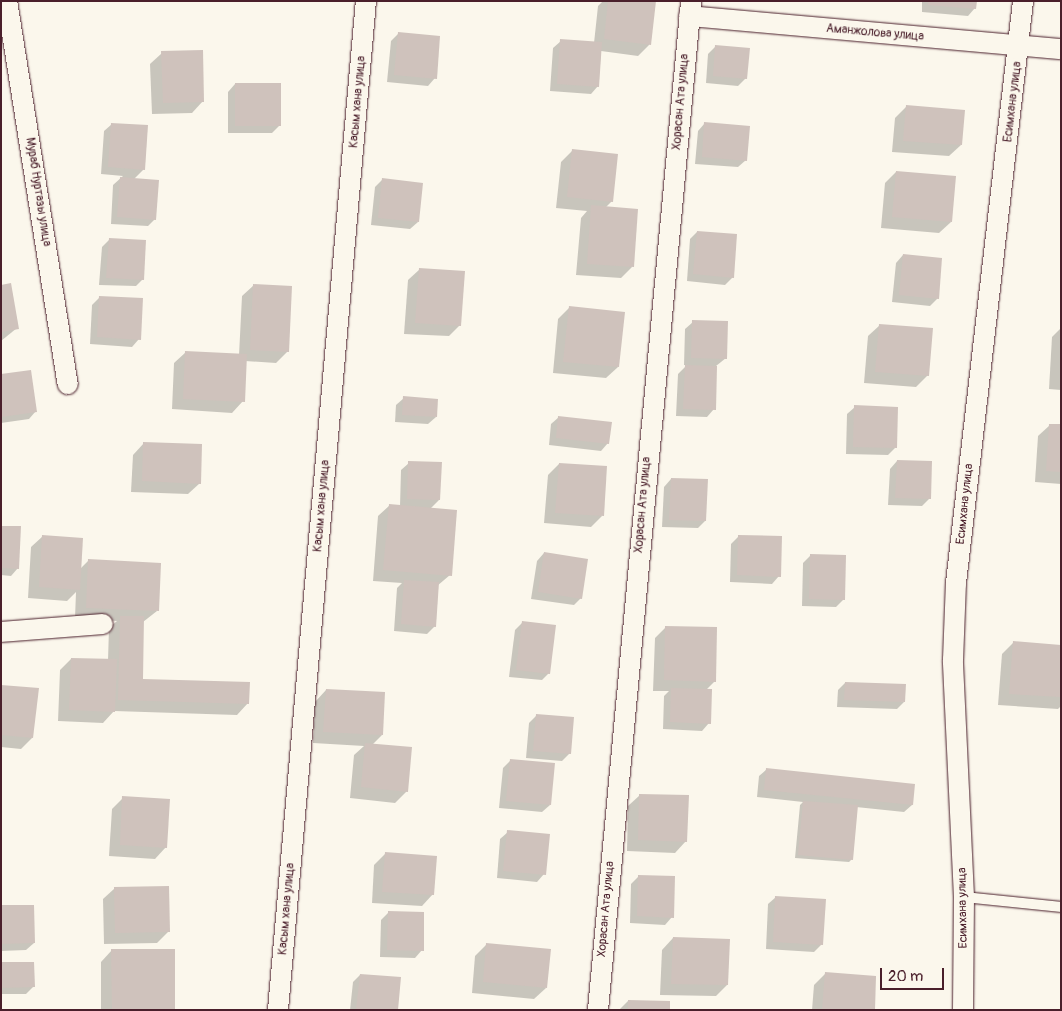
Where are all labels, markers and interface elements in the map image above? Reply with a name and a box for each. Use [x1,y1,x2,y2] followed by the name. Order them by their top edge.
[826,22,924,44] street label: Аманжолова улица
[670,53,692,151] street label: Хорасан Ата улица
[347,55,369,149] street label: Касым хана улица
[1001,61,1025,143] street label: Есимхана улица
[22,137,54,247] street label: Мураб Нуртазы улица
[632,456,654,554] street label: Хорасан Ата улица
[311,459,333,553] street label: Касым хана улица
[954,463,976,545] street label: Есимхана улица
[595,860,617,958] street label: Хорасан Ата улица
[276,862,298,956] street label: Касым хана улица
[955,867,971,949] street label: Есимхана улица
[882,958,946,990] scale bar
[888,967,923,986] text: 20 m

